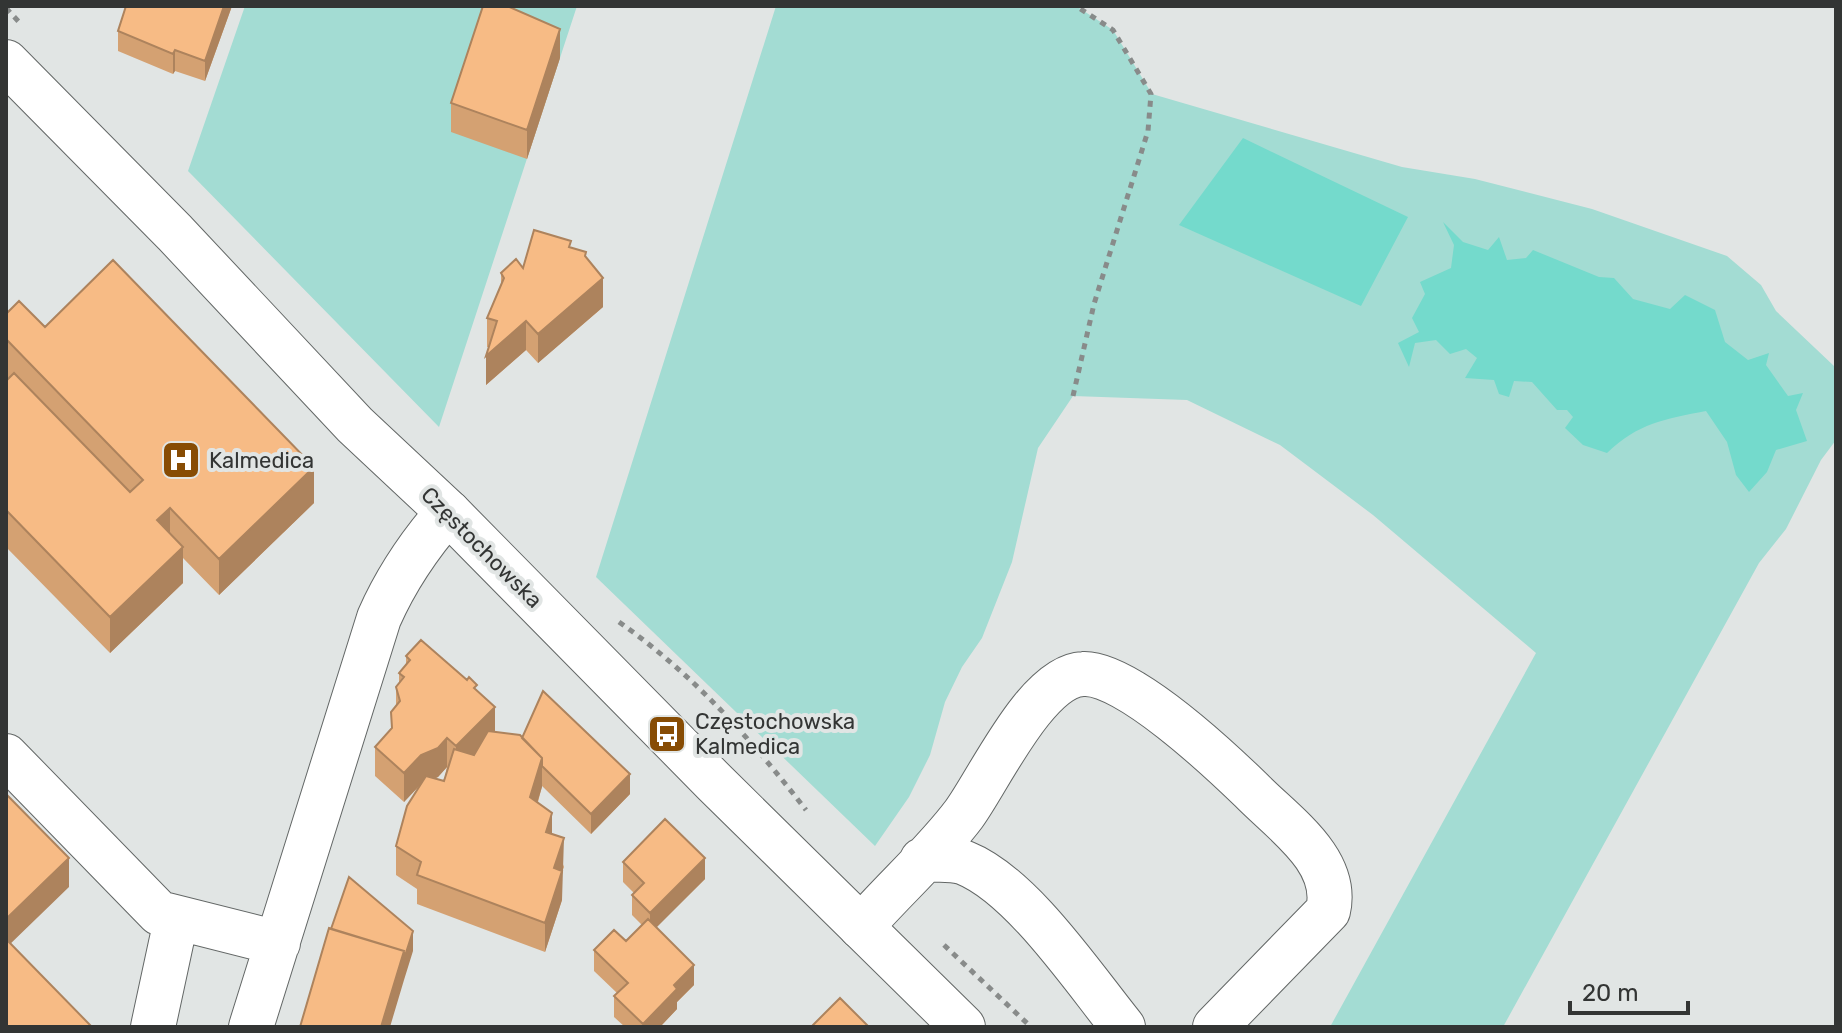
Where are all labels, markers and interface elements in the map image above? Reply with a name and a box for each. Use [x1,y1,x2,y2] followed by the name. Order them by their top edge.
[160,439,202,481] hospital icon: Kalmedica
[209,447,314,474] place label: Kalmedica
[415,481,548,614] street label: Częstochowska
[695,708,855,760] place label: Częstochowska Kalmedica
[646,713,688,755] bus stop icon: Częstochowska Kalmedica
[1570,965,1688,1015] scale bar
[1582,979,1639,1007] text: 20 m

